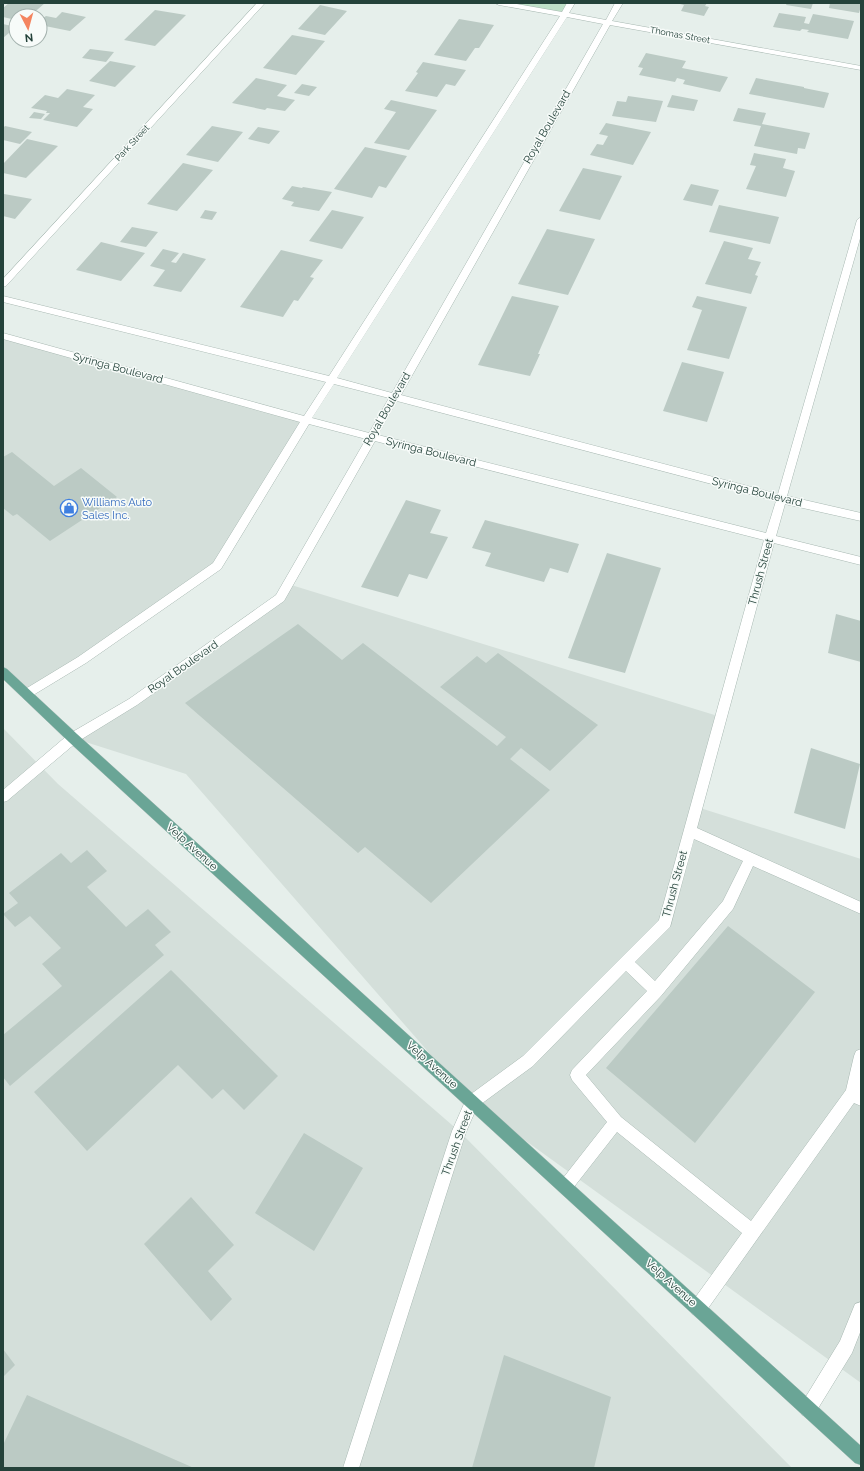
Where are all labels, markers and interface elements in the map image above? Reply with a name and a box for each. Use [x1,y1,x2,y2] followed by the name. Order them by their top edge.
[8,8,48,48] north arrow
[649,25,711,45] street label: Thomas Street
[24,31,34,44] text: N
[521,88,573,166] street label: Royal Boulevard
[113,123,151,163] street label: Park Street
[72,350,165,386] street label: Syringa Boulevard
[361,370,413,448] street label: Royal Boulevard
[384,434,478,470] street label: Syringa Boulevard
[710,474,804,510] street label: Syringa Boulevard
[82,496,153,522] place label: Williams Auto Sales Inc.
[59,498,79,518] shop icon: Williams Auto Sales Inc.
[746,537,776,607] street label: Thrush Street
[145,638,221,696] street label: Royal Boulevard
[164,821,221,874] street label: Velp Avenue
[660,849,690,919] street label: Thrush Street
[404,1039,461,1092] street label: Velp Avenue
[439,1108,475,1177] street label: Thrush Street
[643,1257,700,1310] street label: Velp Avenue

